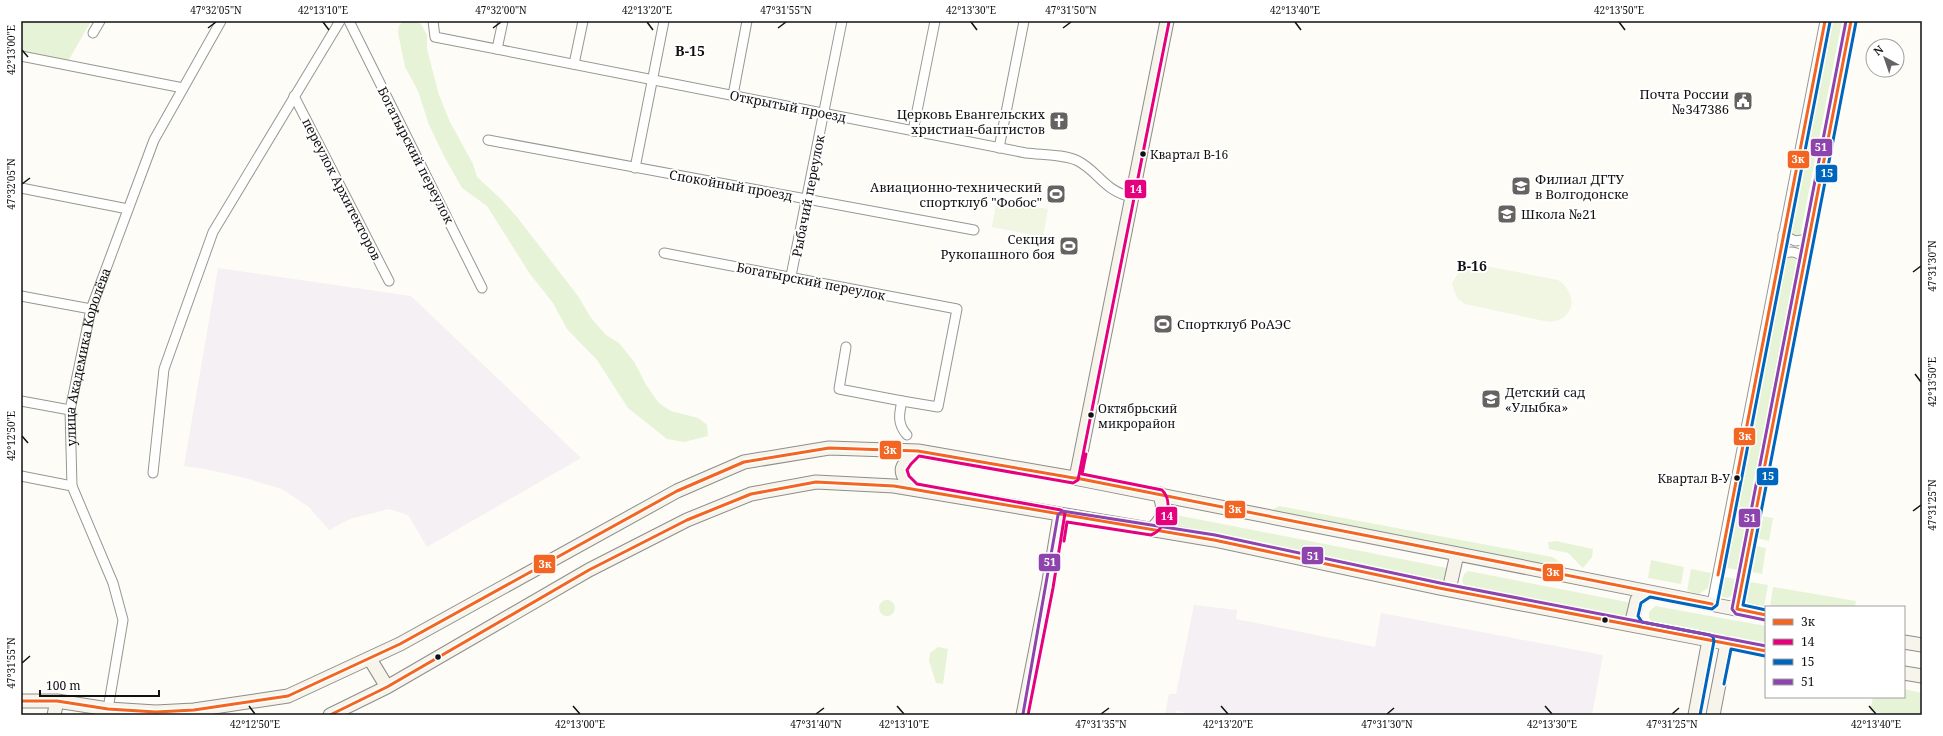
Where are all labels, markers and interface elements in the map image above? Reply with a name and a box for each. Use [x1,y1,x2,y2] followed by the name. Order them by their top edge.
[190,3,242,17] text: 47°32'05"N
[298,3,348,17] text: 42°13'10"E
[475,3,527,17] text: 47°32'00"N
[622,3,672,17] text: 42°13'20"E
[760,3,812,17] text: 47°31'55"N
[946,3,996,17] text: 42°13'30"E
[1045,3,1097,17] text: 47°31'50"N
[1270,3,1320,17] text: 42°13'40"E
[1594,3,1644,17] text: 42°13'50"E
[4,25,18,75] text: 42°13'00"E
[1865,38,1905,78] north arrow
[675,41,705,60] district label: В-15
[1870,41,1887,58] text: N
[374,83,459,227] street label: Богатырский переулок
[1640,85,1729,118] place label: Почта России №347386
[728,86,848,126] street label: Открытый проезд
[1732,90,1754,112] public building icon: Почта России №347386
[897,105,1045,138] place label: Церковь Евангельских христиан-баптистов
[1048,110,1070,132] church icon: Церковь Евангельских христиан-баптистов
[298,115,386,263] street label: переулок Архитекторов
[787,133,829,259] street label: Рыбачий переулок
[1810,138,1833,157] line badge: 51
[1815,139,1827,154] text: 51
[1150,146,1229,163] place label: Квартал В-16
[1138,149,1148,159] marker: Квартал В-16
[1787,150,1810,169] line badge: 3к
[1791,151,1805,166] text: 3к
[4,158,18,210] text: 47°32'05"N
[1815,164,1838,183] line badge: 15
[668,165,794,205] street label: Спокойный проезд
[1821,165,1833,180] text: 15
[1535,170,1629,203] place label: Филиал ДГТУ в Волгодонске
[1510,175,1532,197] school or university icon: Филиал ДГТУ в Волгодонске
[870,178,1042,211] place label: Авиационно-технический спортклуб "Фобос"
[1124,179,1147,199] line badge: 14
[1130,181,1142,196] text: 14
[1045,183,1067,205] sports icon: Авиационно-технический спортклуб "Фобос"
[1496,203,1518,225] school or university icon: Школа №21
[1521,205,1597,223] place label: Школа №21
[940,230,1055,263] place label: Секция Рукопашного боя
[1058,235,1080,257] sports icon: Секция Рукопашного боя
[1925,240,1939,292] text: 47°31'30"N
[1457,256,1487,275] district label: В-16
[735,258,887,304] street label: Богатырский переулок
[60,265,115,447] street label: улица Академика Королёва
[1152,313,1174,335] sports icon: Спортклуб РоАЭС
[1177,315,1291,333] place label: Спортклуб РоАЭС
[1925,357,1939,407] text: 42°13'50"E
[1505,383,1585,416] place label: Детский сад «Улыбка»
[1480,388,1502,410] school or university icon: Детский сад «Улыбка»
[1098,400,1177,432] place label: Октябрьский микрорайон
[1086,410,1096,420] marker: Октябрьский микрорайон
[4,411,18,461] text: 42°12'50"E
[1733,427,1756,446] line badge: 3к
[1738,428,1752,443] text: 3к
[879,440,902,460] line badge: 3к
[883,442,897,457] text: 3к
[1756,467,1779,486] line badge: 15
[1762,468,1774,483] text: 15
[1657,470,1730,487] place label: Квартал В-У
[1732,473,1742,483] marker: Квартал В-У
[1925,479,1939,531] text: 47°31'25"N
[1224,500,1246,519] line badge: 3к
[1228,501,1242,516] text: 3к
[1155,506,1178,526] line badge: 14
[1161,508,1173,523] text: 14
[1738,508,1761,528] line badge: 51
[1744,510,1756,525] text: 51
[1301,546,1324,565] line badge: 51
[1307,548,1319,563] text: 51
[1038,553,1061,572] line badge: 51
[533,554,556,574] line badge: 3к
[1044,554,1056,569] text: 51
[538,556,552,571] text: 3к
[1542,563,1564,582] line badge: 3к
[1546,564,1560,579] text: 3к
[1765,606,1905,698] legend
[1801,613,1816,630] text: 3к
[1600,615,1610,625] unlabelled marker
[1801,633,1815,650] text: 14
[4,637,18,689] text: 47°31'55"N
[433,652,443,662] unlabelled marker
[1801,653,1814,670] text: 15
[40,672,159,698] scale bar
[1801,673,1814,690] text: 51
[46,677,81,694] text: 100 m
[230,717,280,731] text: 42°12'50"E
[555,717,605,731] text: 42°13'00"E
[790,717,842,731] text: 47°31'40"N
[879,717,929,731] text: 42°13'10"E
[1075,717,1127,731] text: 47°31'35"N
[1203,717,1253,731] text: 42°13'20"E
[1361,717,1413,731] text: 47°31'30"N
[1527,717,1577,731] text: 42°13'30"E
[1646,717,1698,731] text: 47°31'25"N
[1851,717,1901,731] text: 42°13'40"E

